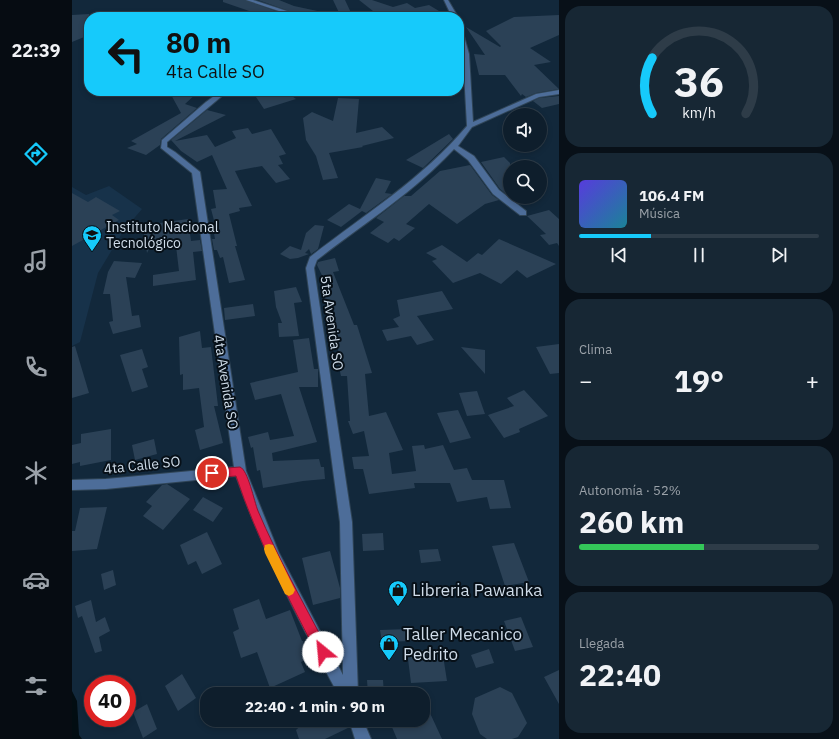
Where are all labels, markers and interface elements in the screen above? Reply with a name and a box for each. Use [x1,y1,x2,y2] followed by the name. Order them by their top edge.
[166,24,231,61] text: 80 m
[100,28,152,80] icon: left
[11,39,61,62] text: 22:39
[674,54,724,108] text: 36
[166,60,265,83] text: 4ta Calle SO
[682,103,716,122] text: km/h
[503,108,547,204] map controls
[503,108,547,152] button: sound
[22,140,50,168] icon: directions
[503,160,547,204] button: search
[639,186,704,205] text: 106.4 FM
[639,205,680,222] text: Música
[106,218,219,252] place label: Instituto Nacional Tecnológico
[81,224,103,252] school or university icon: Instituto Nacional Tecnológico
[608,244,630,266] icon: previous
[688,244,710,266] icon: pause
[768,244,790,266] icon: next
[22,247,50,275] icon: music
[316,274,348,372] street label: 5ta Avenida SO
[210,333,242,431] street label: 4ta Avenida SO
[579,341,612,358] text: Clima
[22,353,50,381] icon: phone
[674,361,724,400] text: 19°
[579,366,592,395] text: −
[806,366,819,395] text: +
[103,452,181,478] street label: 4ta Calle SO
[195,456,229,490] pin
[22,459,50,487] icon: climate
[201,462,223,484] icon: arrive
[579,482,681,499] text: Autonomía · 52%
[579,502,684,541] text: 260 km
[22,566,50,594] icon: car
[387,579,409,607] shop icon: Libreria Pawanka
[412,579,542,601] place label: Libreria Pawanka
[403,623,522,665] place label: Taller Mecanico Pedrito
[302,631,344,673] position arrow
[378,633,400,661] shop icon: Taller Mecanico Pedrito
[579,635,624,652] text: Llegada
[579,655,661,694] text: 22:40
[22,672,50,700] icon: filters
[84,675,136,727] speed limit sign: 40
[245,697,385,716] text: 22:40 · 1 min · 90 m

